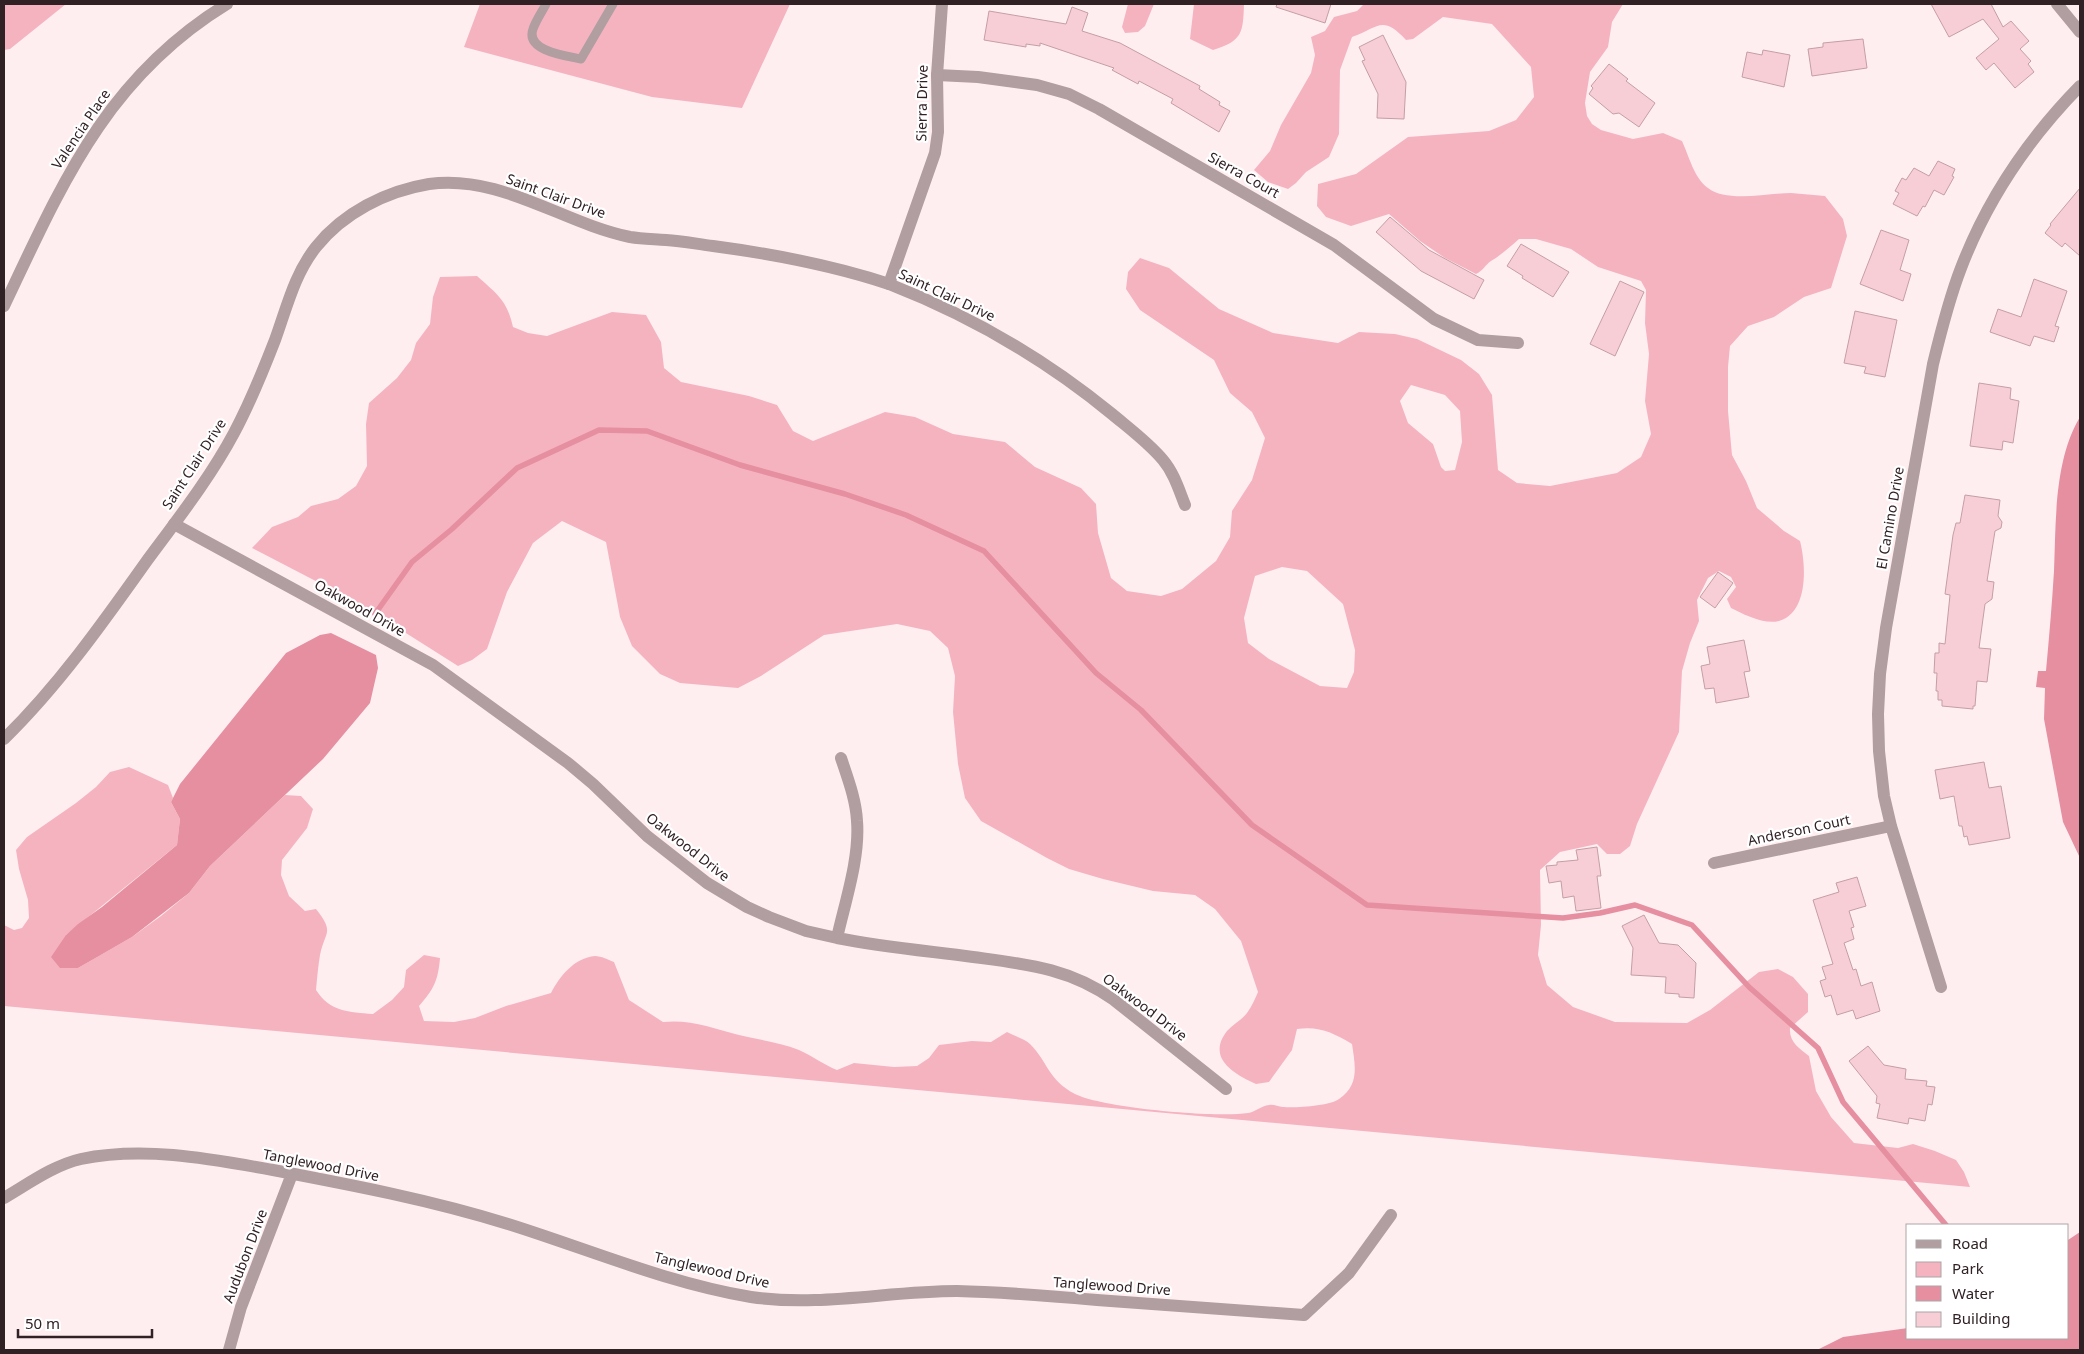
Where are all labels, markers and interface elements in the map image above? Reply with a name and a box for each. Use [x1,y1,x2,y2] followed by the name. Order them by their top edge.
[911,64,932,141] street label: Sierra Drive
[47,85,114,172] street label: Valencia Place
[1205,147,1283,202] street label: Sierra Court
[504,169,609,222] street label: Saint Clair Drive
[896,264,999,325] street label: Saint Clair Drive
[157,415,230,513] street label: Saint Clair Drive
[1871,465,1908,571] street label: El Camino Drive
[311,575,409,640] street label: Oakwood Drive
[643,808,734,885] street label: Oakwood Drive
[1746,809,1852,850] street label: Anderson Court
[1099,969,1191,1045] street label: Oakwood Drive
[261,1144,381,1185] street label: Tanglewood Drive
[218,1206,271,1305] street label: Audubon Drive
[1906,1224,2069,1339] legend
[1952,1233,1988,1253] text: Road
[653,1247,772,1292] street label: Tanglewood Drive
[1952,1258,1984,1278] text: Park
[1053,1272,1172,1299] street label: Tanglewood Drive
[1952,1283,1994,1303] text: Water
[18,1306,151,1338] scale bar
[1952,1308,2010,1328] text: Building
[25,1313,60,1333] text: 50 m

